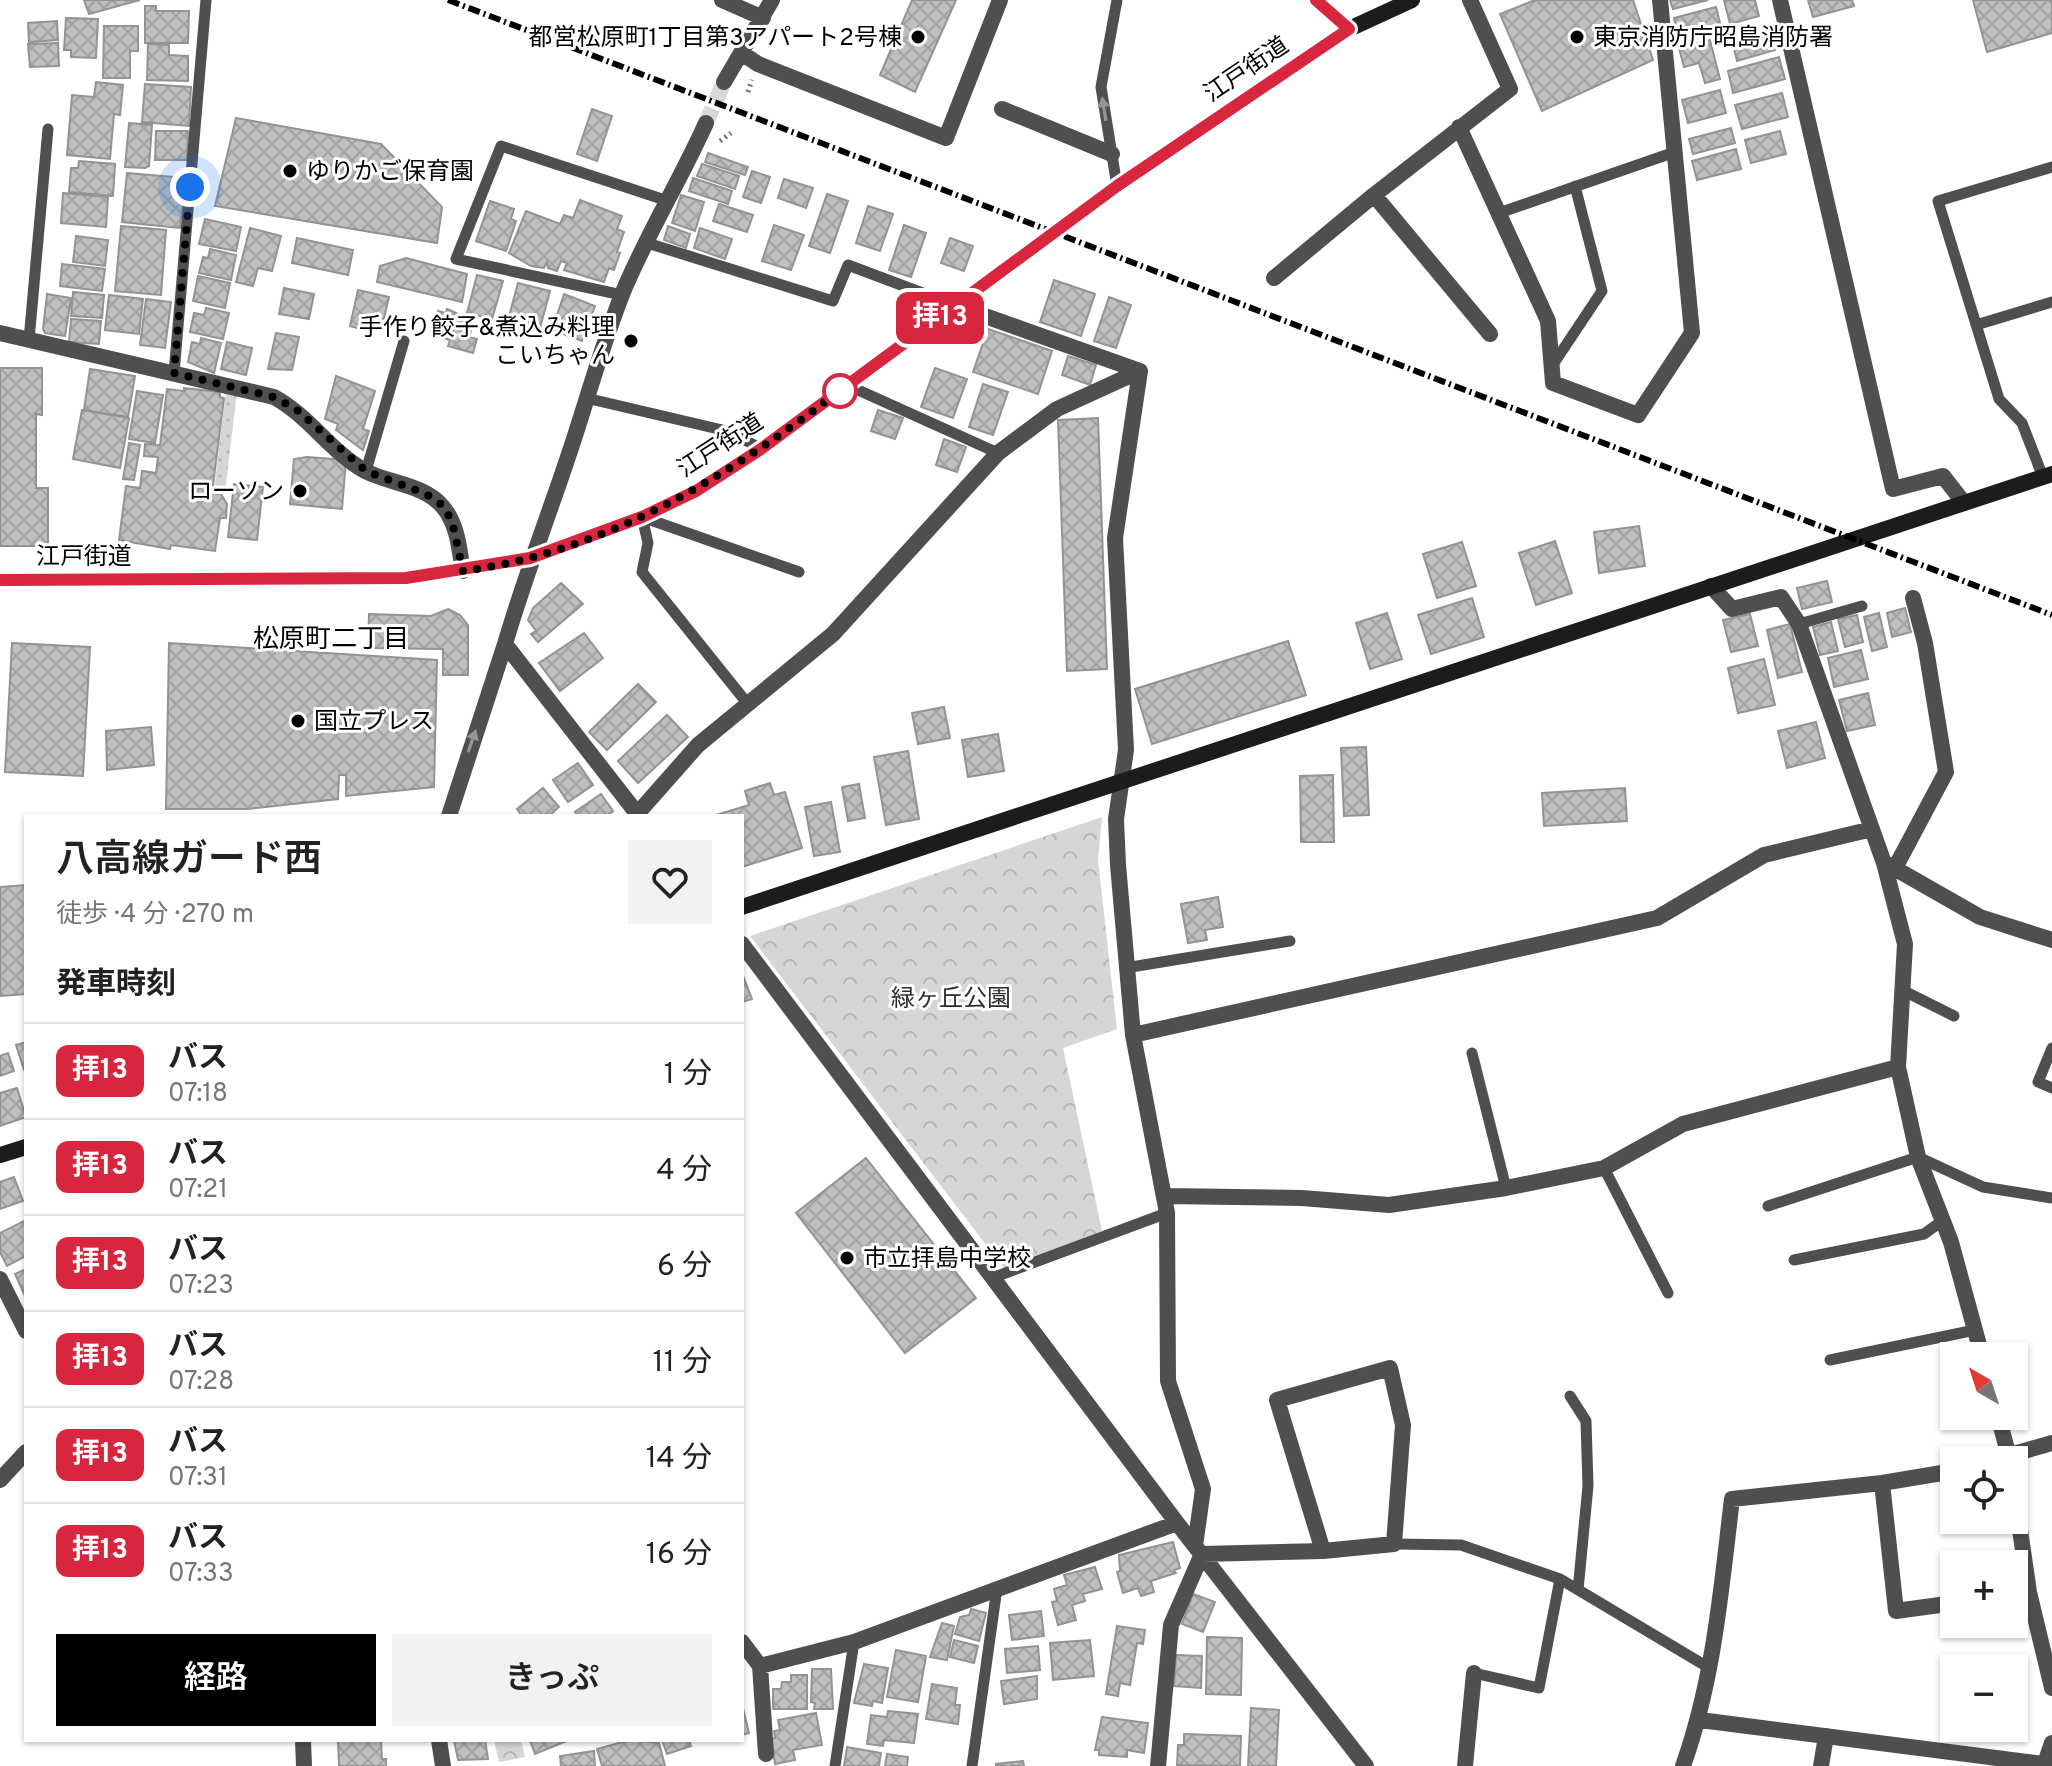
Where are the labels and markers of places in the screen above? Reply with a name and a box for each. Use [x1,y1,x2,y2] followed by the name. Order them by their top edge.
[528,24,902,54] place label: 都営松原町1丁目第3アパート2号棟
[1593,24,1833,54] place label: 東京消防庁昭島消防署
[909,28,927,46] marker: 都営松原町1丁目第3アパート2号棟
[1568,28,1586,46] marker: 東京消防庁昭島消防署
[306,158,474,188] place label: ゆりかご保育園
[281,162,299,180] marker: ゆりかご保育園
[359,314,615,372] place label: 手作り餃子&煮込み料理 こいちゃん
[622,332,640,350] marker: 手作り餃子&煮込み料理 こいちゃん
[823,374,857,408] unlabelled marker
[188,478,284,508] place label: ローソン
[291,482,309,500] marker: ローソン
[314,708,434,738] place label: 国立プレス
[289,712,307,730] marker: 国立プレス
[863,1245,1031,1275] place label: 市立拝島中学校
[838,1249,856,1267] marker: 市立拝島中学校

